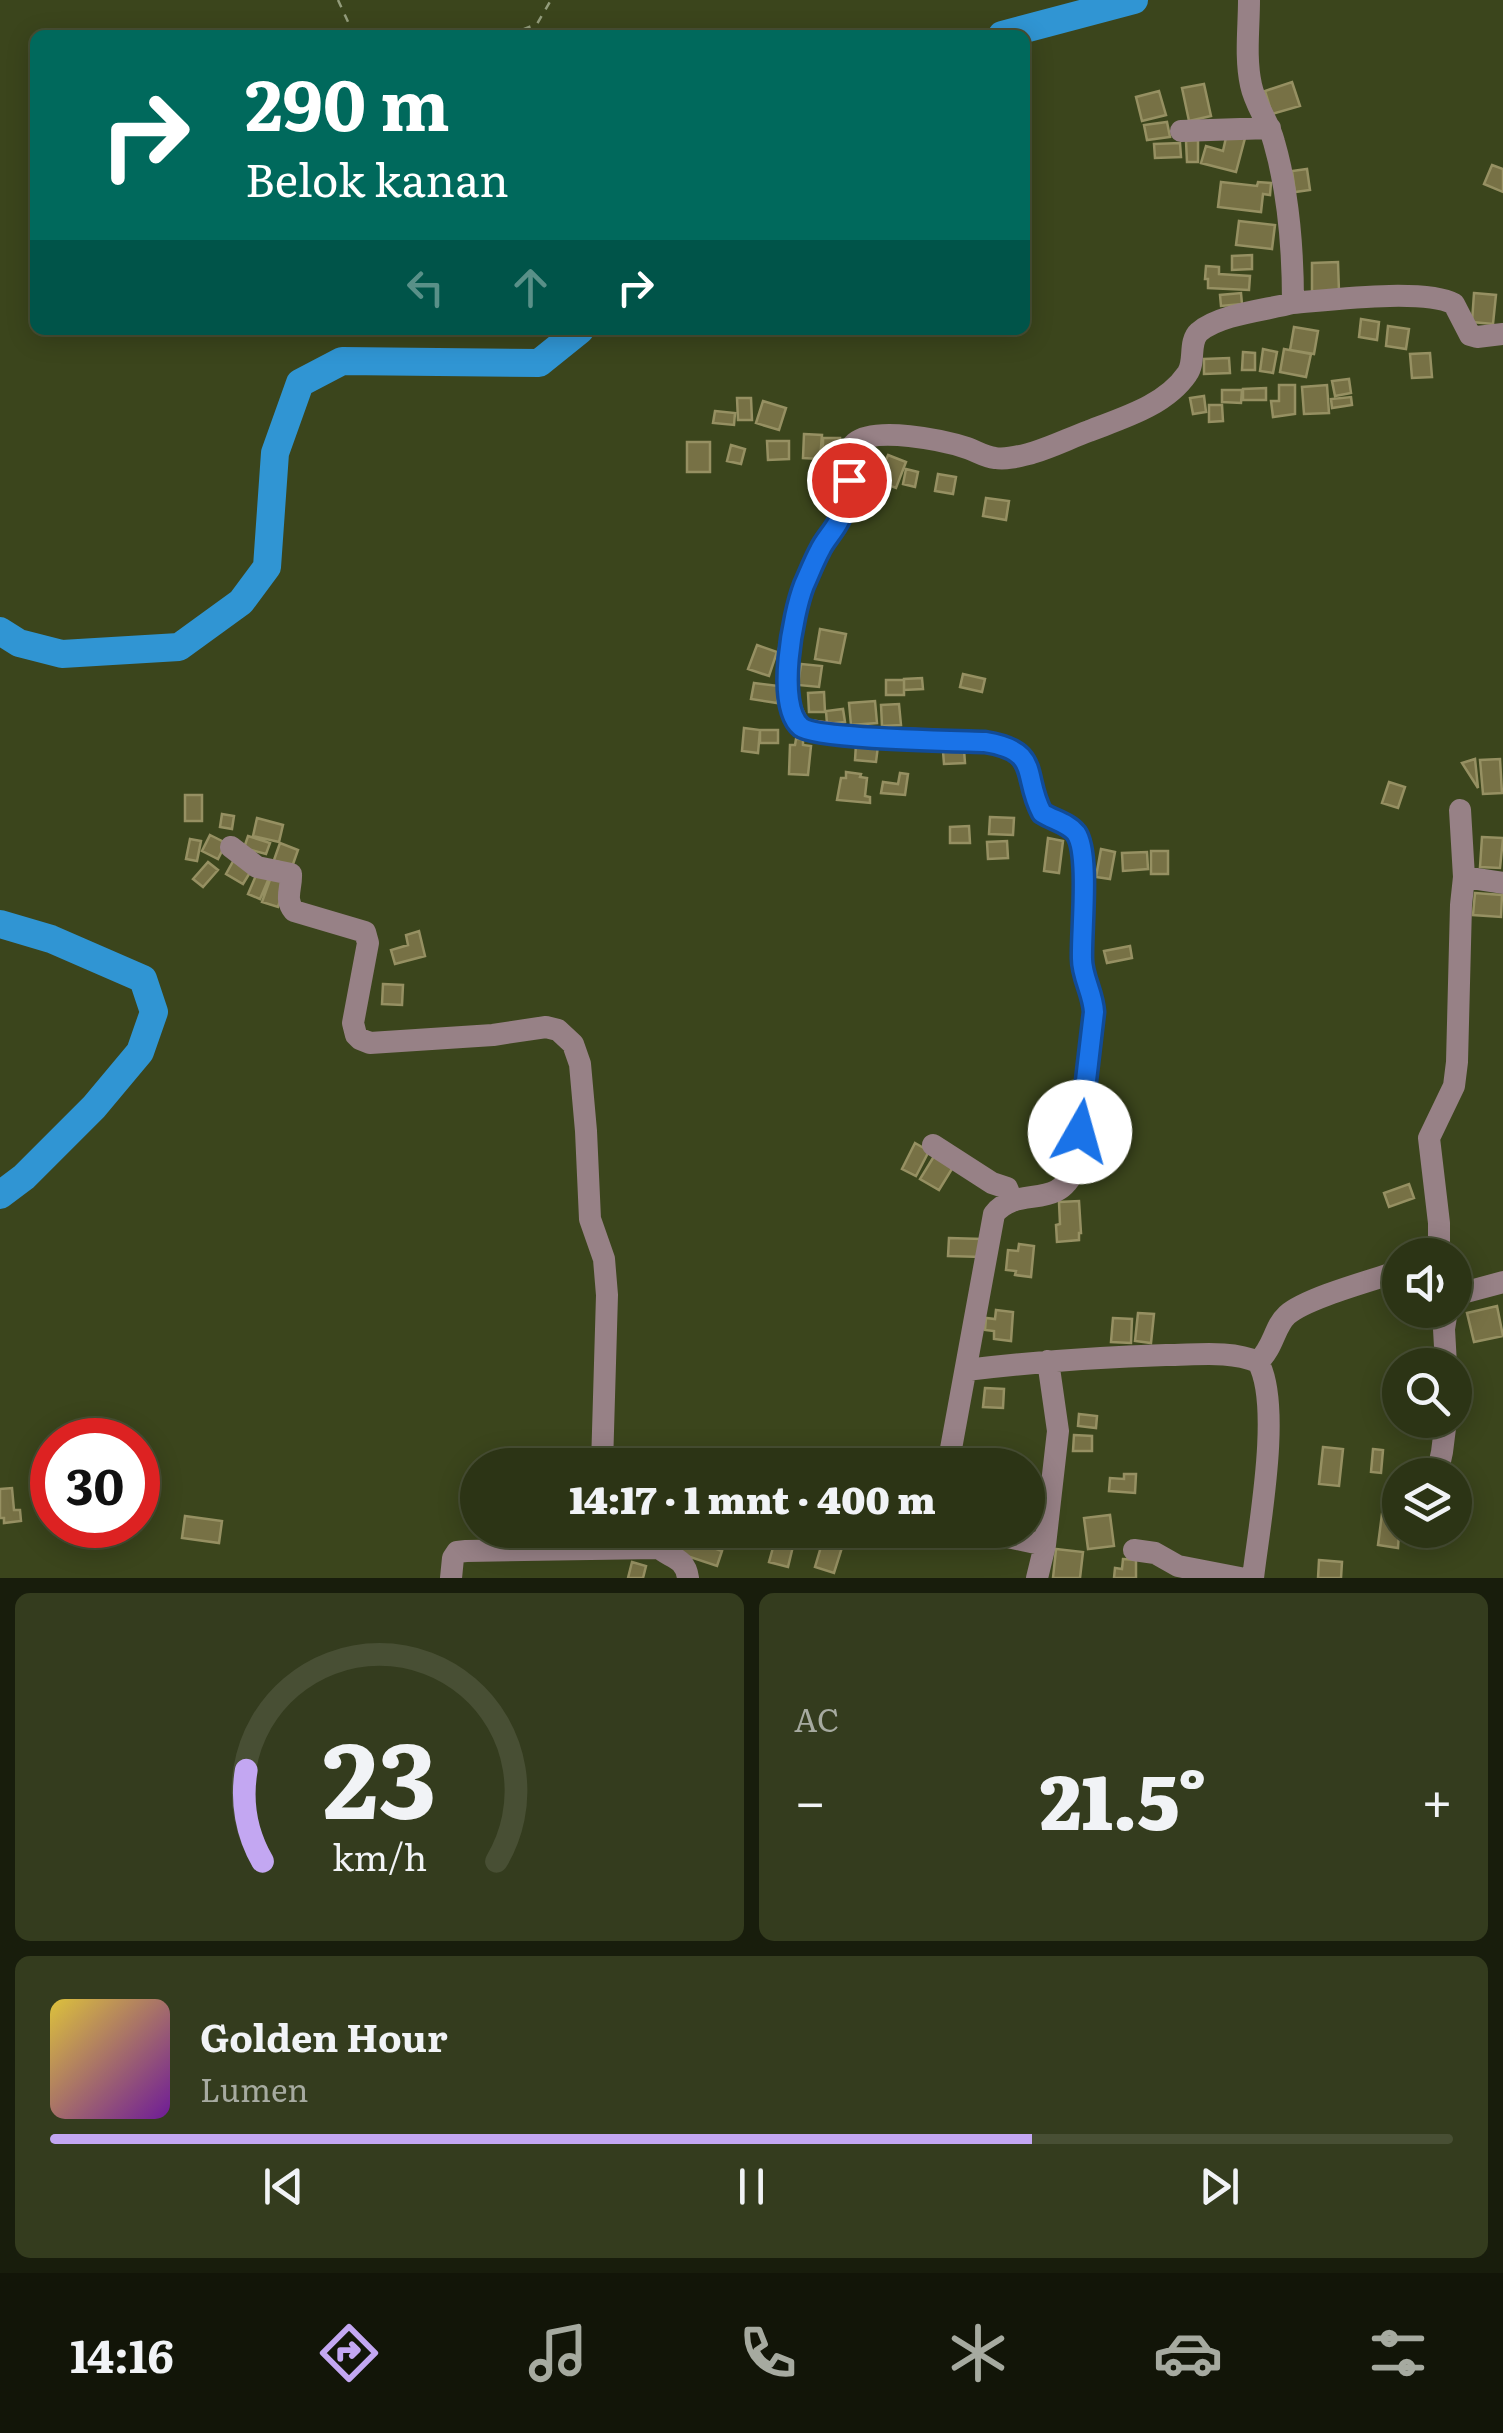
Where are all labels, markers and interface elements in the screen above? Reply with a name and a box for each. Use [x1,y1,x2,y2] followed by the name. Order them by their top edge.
[245,49,450,153] text: 290 m
[80,70,210,200] icon: right
[245,144,509,211] text: Belok kanan
[398,260,453,315] icon: left
[503,260,558,315] icon: ahead
[608,260,663,315] icon: right
[807,438,892,523] pin
[822,453,877,508] icon: arrive
[1028,1080,1132,1184] position arrow
[1382,1238,1472,1548] map controls
[1382,1238,1472,1328] button: sound
[1382,1348,1472,1438] button: search
[30,1418,160,1548] speed limit sign: 30
[1382,1458,1472,1548] button: layers
[569,1469,936,1526] text: 14:17 · 1 mnt · 400 m
[794,1694,839,1742] text: AC
[323,1697,436,1851] text: 23
[1040,1742,1207,1853] text: 21.5°
[794,1757,826,1839] text: −
[1421,1757,1453,1839] text: +
[332,1829,427,1882] text: km/h
[200,2007,448,2064] text: Golden Hour
[200,2064,308,2112] text: Lumen
[256,2159,311,2214] icon: previous
[724,2159,779,2214] icon: pause
[1192,2159,1247,2214] icon: next
[314,2318,384,2388] icon: directions
[523,2318,593,2388] icon: music
[733,2318,803,2388] icon: phone
[943,2318,1013,2388] icon: climate
[1153,2318,1223,2388] icon: car
[1363,2318,1433,2388] icon: filters
[70,2320,174,2387] text: 14:16

